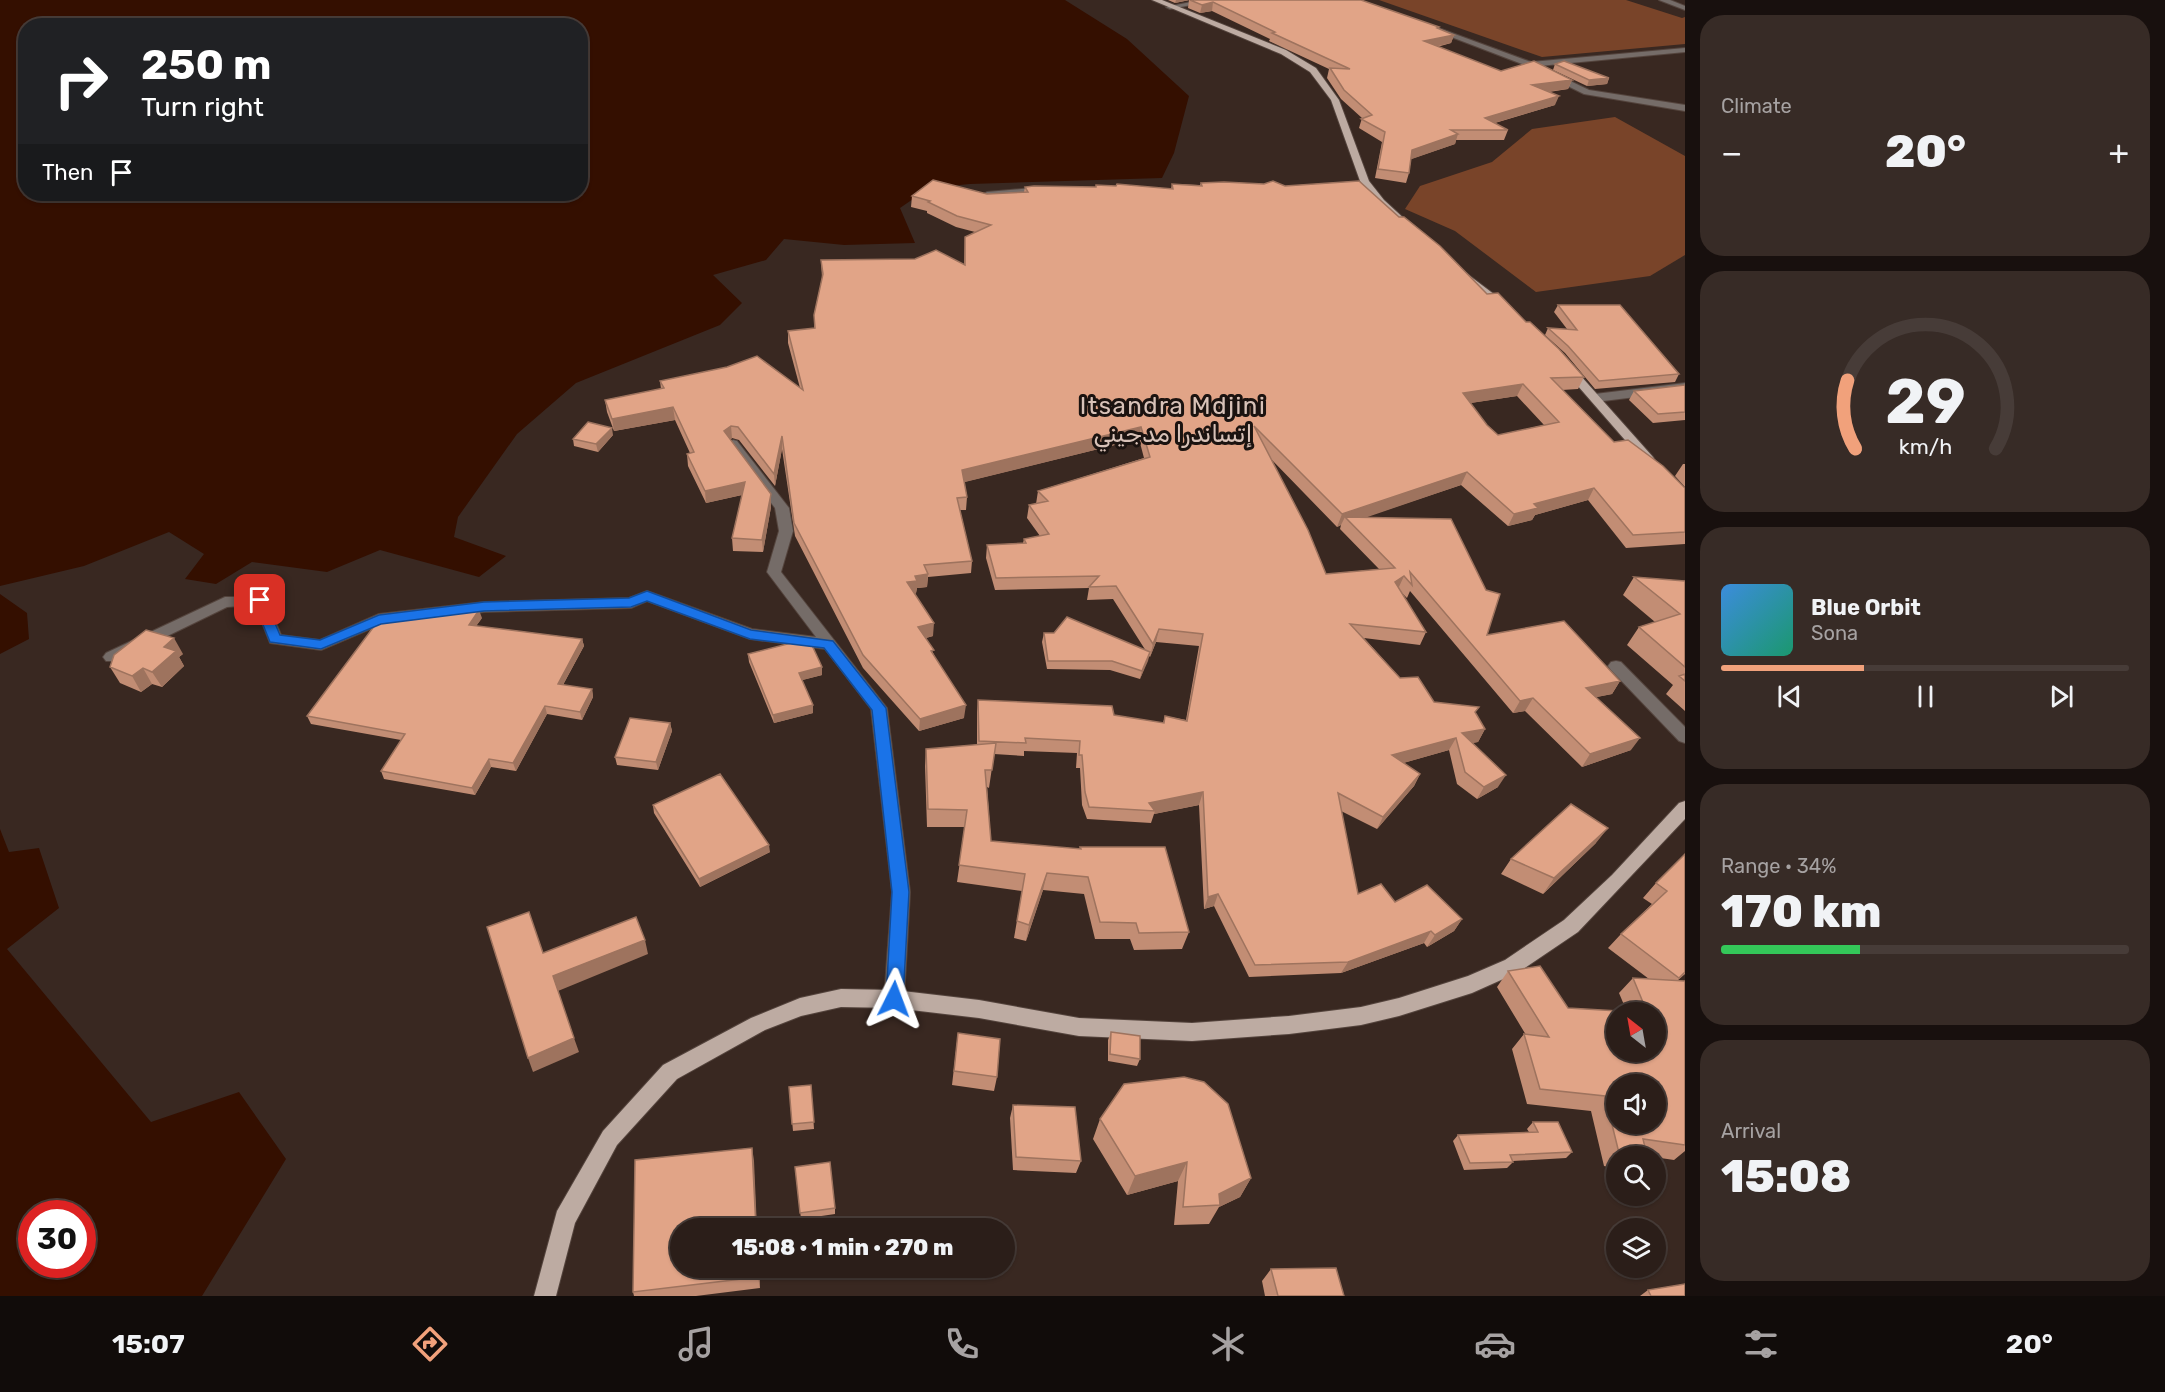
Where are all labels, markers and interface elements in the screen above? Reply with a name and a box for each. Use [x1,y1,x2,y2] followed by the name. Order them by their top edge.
[141,40,271,90] text: 250 m
[42,42,120,120] icon: right
[141,91,264,123] text: Turn right
[1721,94,1792,118] text: Climate
[1885,125,1966,178] text: 20°
[1721,133,1742,172] text: −
[2108,133,2129,172] text: +
[105,156,138,189] icon: arrive
[42,159,93,186] text: Then
[1885,365,1965,439] text: 29
[1080,392,1266,452] district label: Itsandra Mdjini إتساندرا مدجيني
[1898,434,1952,459] text: km/h
[234,574,285,625] pin
[243,583,276,616] icon: arrive
[1811,594,1921,621] text: Blue Orbit
[1811,621,1858,645] text: Sona
[1773,680,1806,713] icon: previous
[1909,680,1942,713] icon: pause
[2045,680,2078,713] icon: next
[1721,854,1836,878] text: Range · 34%
[1721,885,1881,938] text: 170 km
[862,967,926,1031] position arrow
[1606,1002,1666,1062] north arrow
[1606,1002,1666,1278] map controls
[1606,1074,1666,1134] button: sound
[1721,1119,1781,1143] text: Arrival
[1606,1146,1666,1206] button: search
[1721,1150,1851,1203] text: 15:08
[18,1200,96,1278] speed limit sign: 30
[1606,1218,1666,1278] button: layers
[732,1234,953,1261] text: 15:08 · 1 min · 270 m
[409,1323,451,1365] icon: directions
[675,1323,717,1365] icon: music
[941,1323,983,1365] icon: phone
[1207,1323,1249,1365] icon: climate
[1474,1323,1516,1365] icon: car
[1740,1323,1782,1365] icon: filters
[112,1328,185,1360] text: 15:07
[2006,1328,2053,1360] text: 20°

